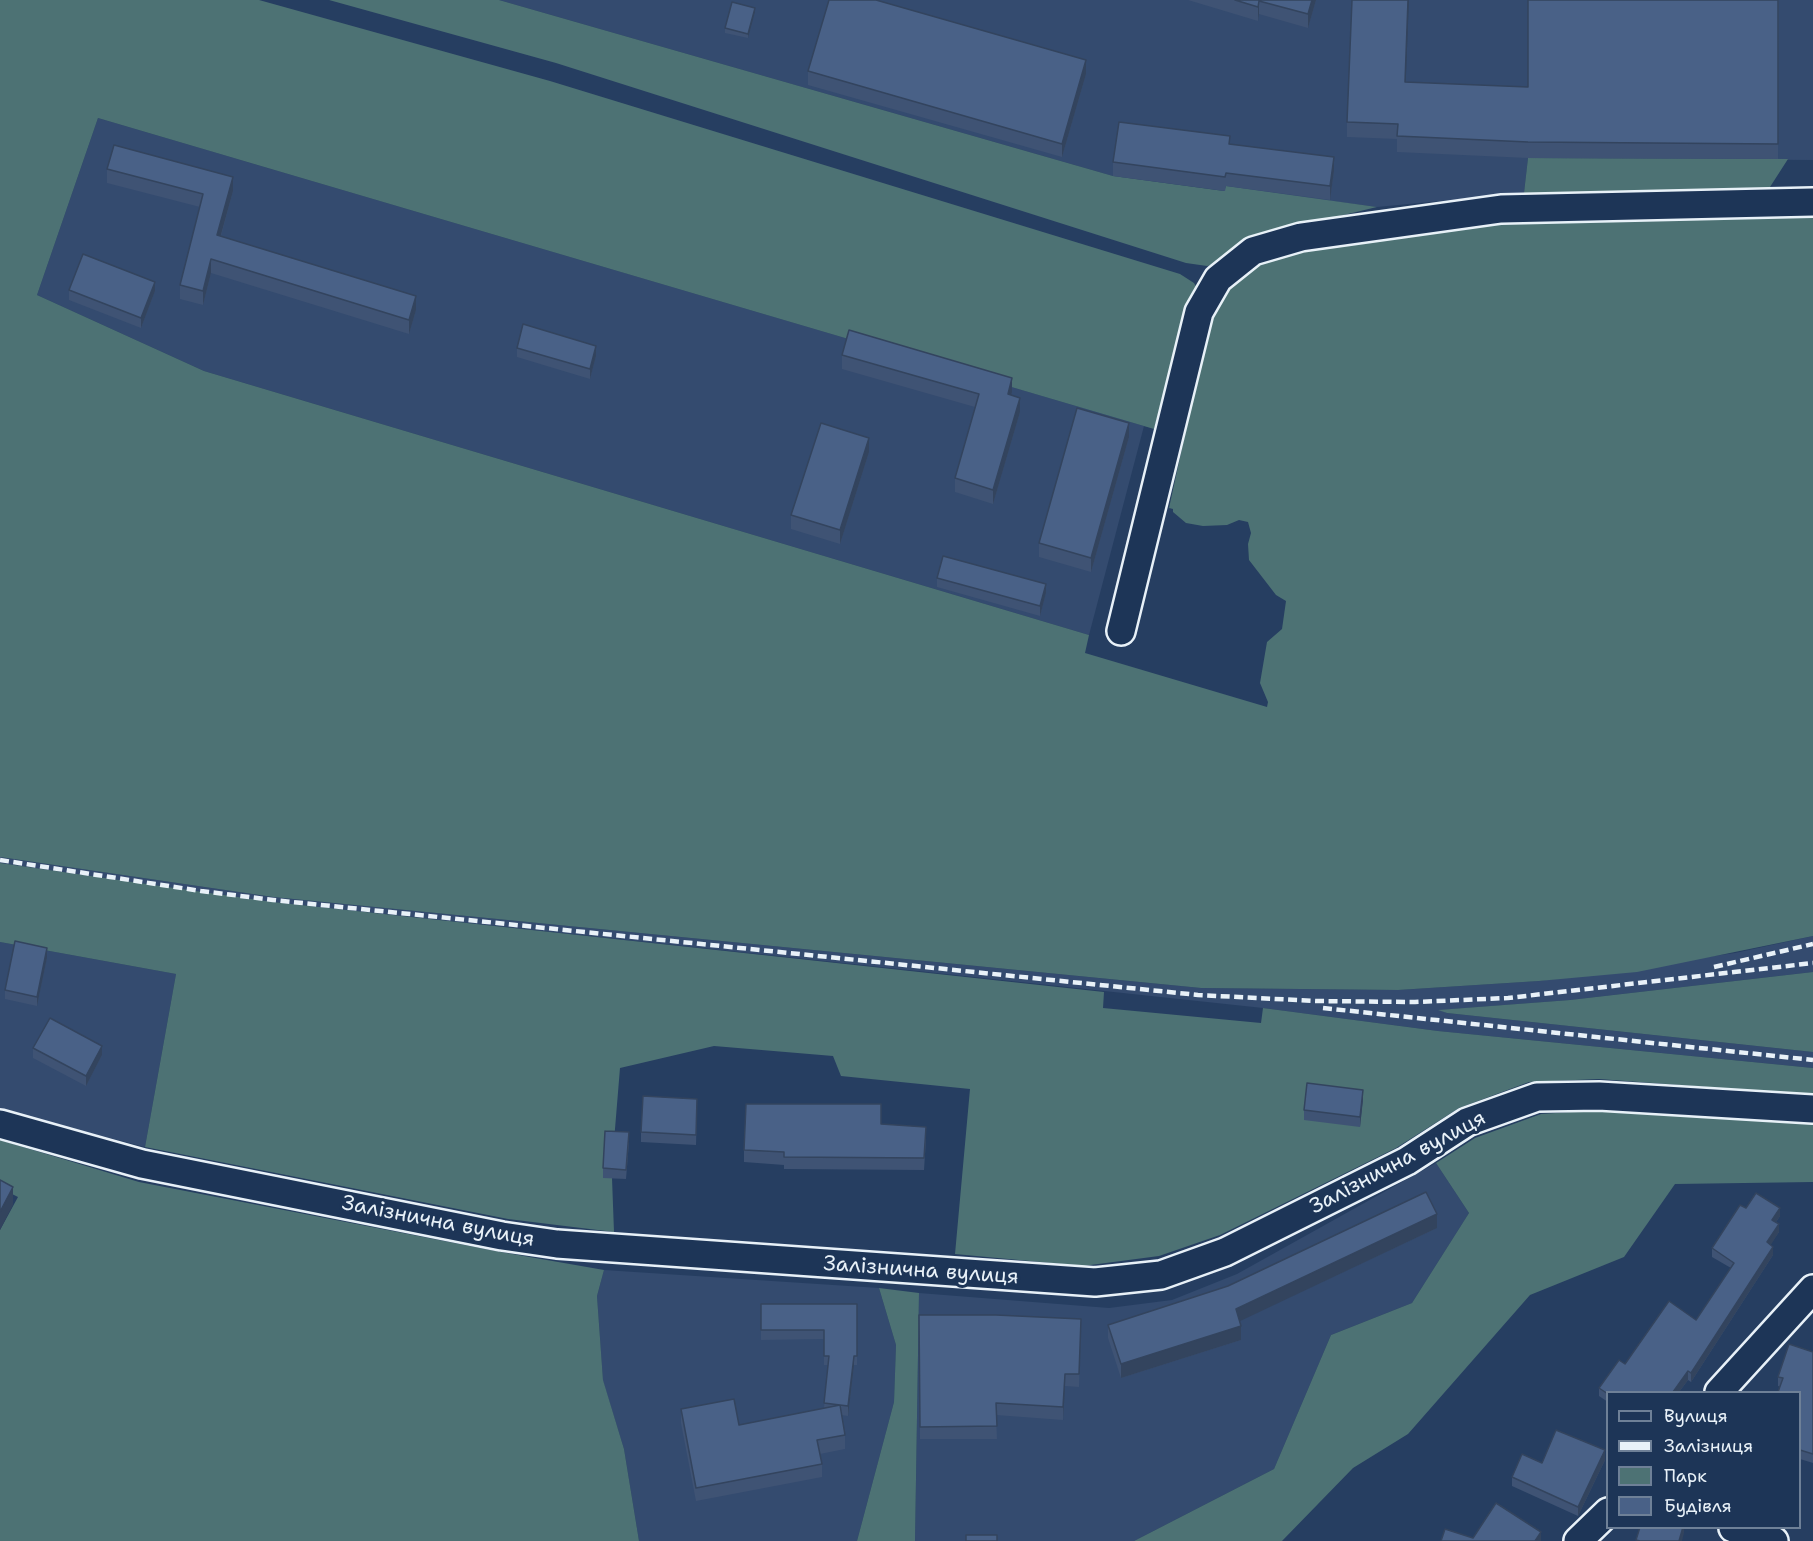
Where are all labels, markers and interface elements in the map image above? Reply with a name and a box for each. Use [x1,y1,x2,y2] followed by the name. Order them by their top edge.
[1306,1106,1490,1220] street label: Залізнична вулиця
[340,1191,536,1253] street label: Залізнична вулиця
[823,1252,1019,1290] street label: Залізнична вулиця
[1606,1391,1801,1529] legend
[1664,1404,1728,1428] text: Вулиця
[1664,1434,1753,1458] text: Залізниця
[1664,1464,1707,1488] text: Парк
[1664,1494,1732,1518] text: Будівля

